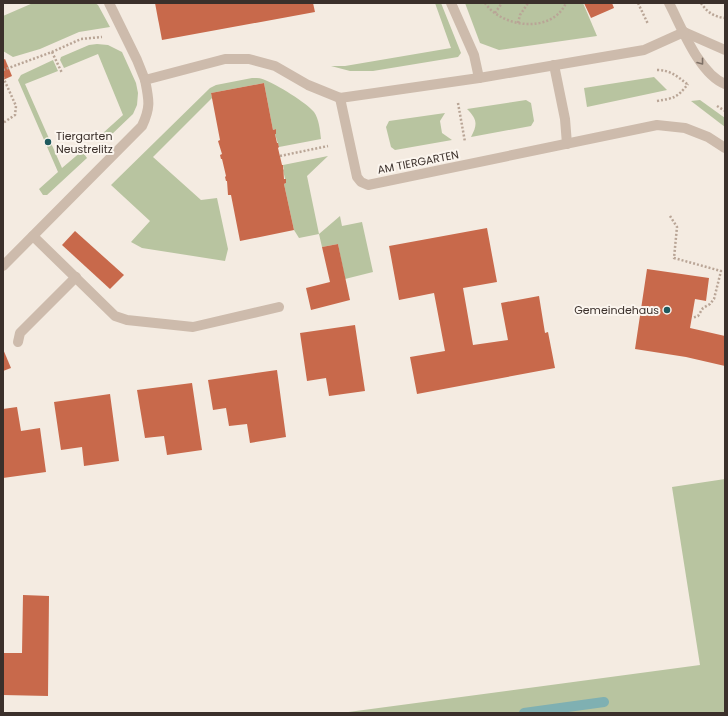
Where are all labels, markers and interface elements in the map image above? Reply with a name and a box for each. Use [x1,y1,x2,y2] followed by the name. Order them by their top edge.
[696,57,703,64] one-way arrow
[56,128,113,157] place label: Tiergarten Neustrelitz
[43,137,53,147] marker: Tiergarten Neustrelitz
[376,146,460,178] street label: AM TIERGARTEN
[574,302,659,318] place label: Gemeindehaus
[662,305,672,315] marker: Gemeindehaus

